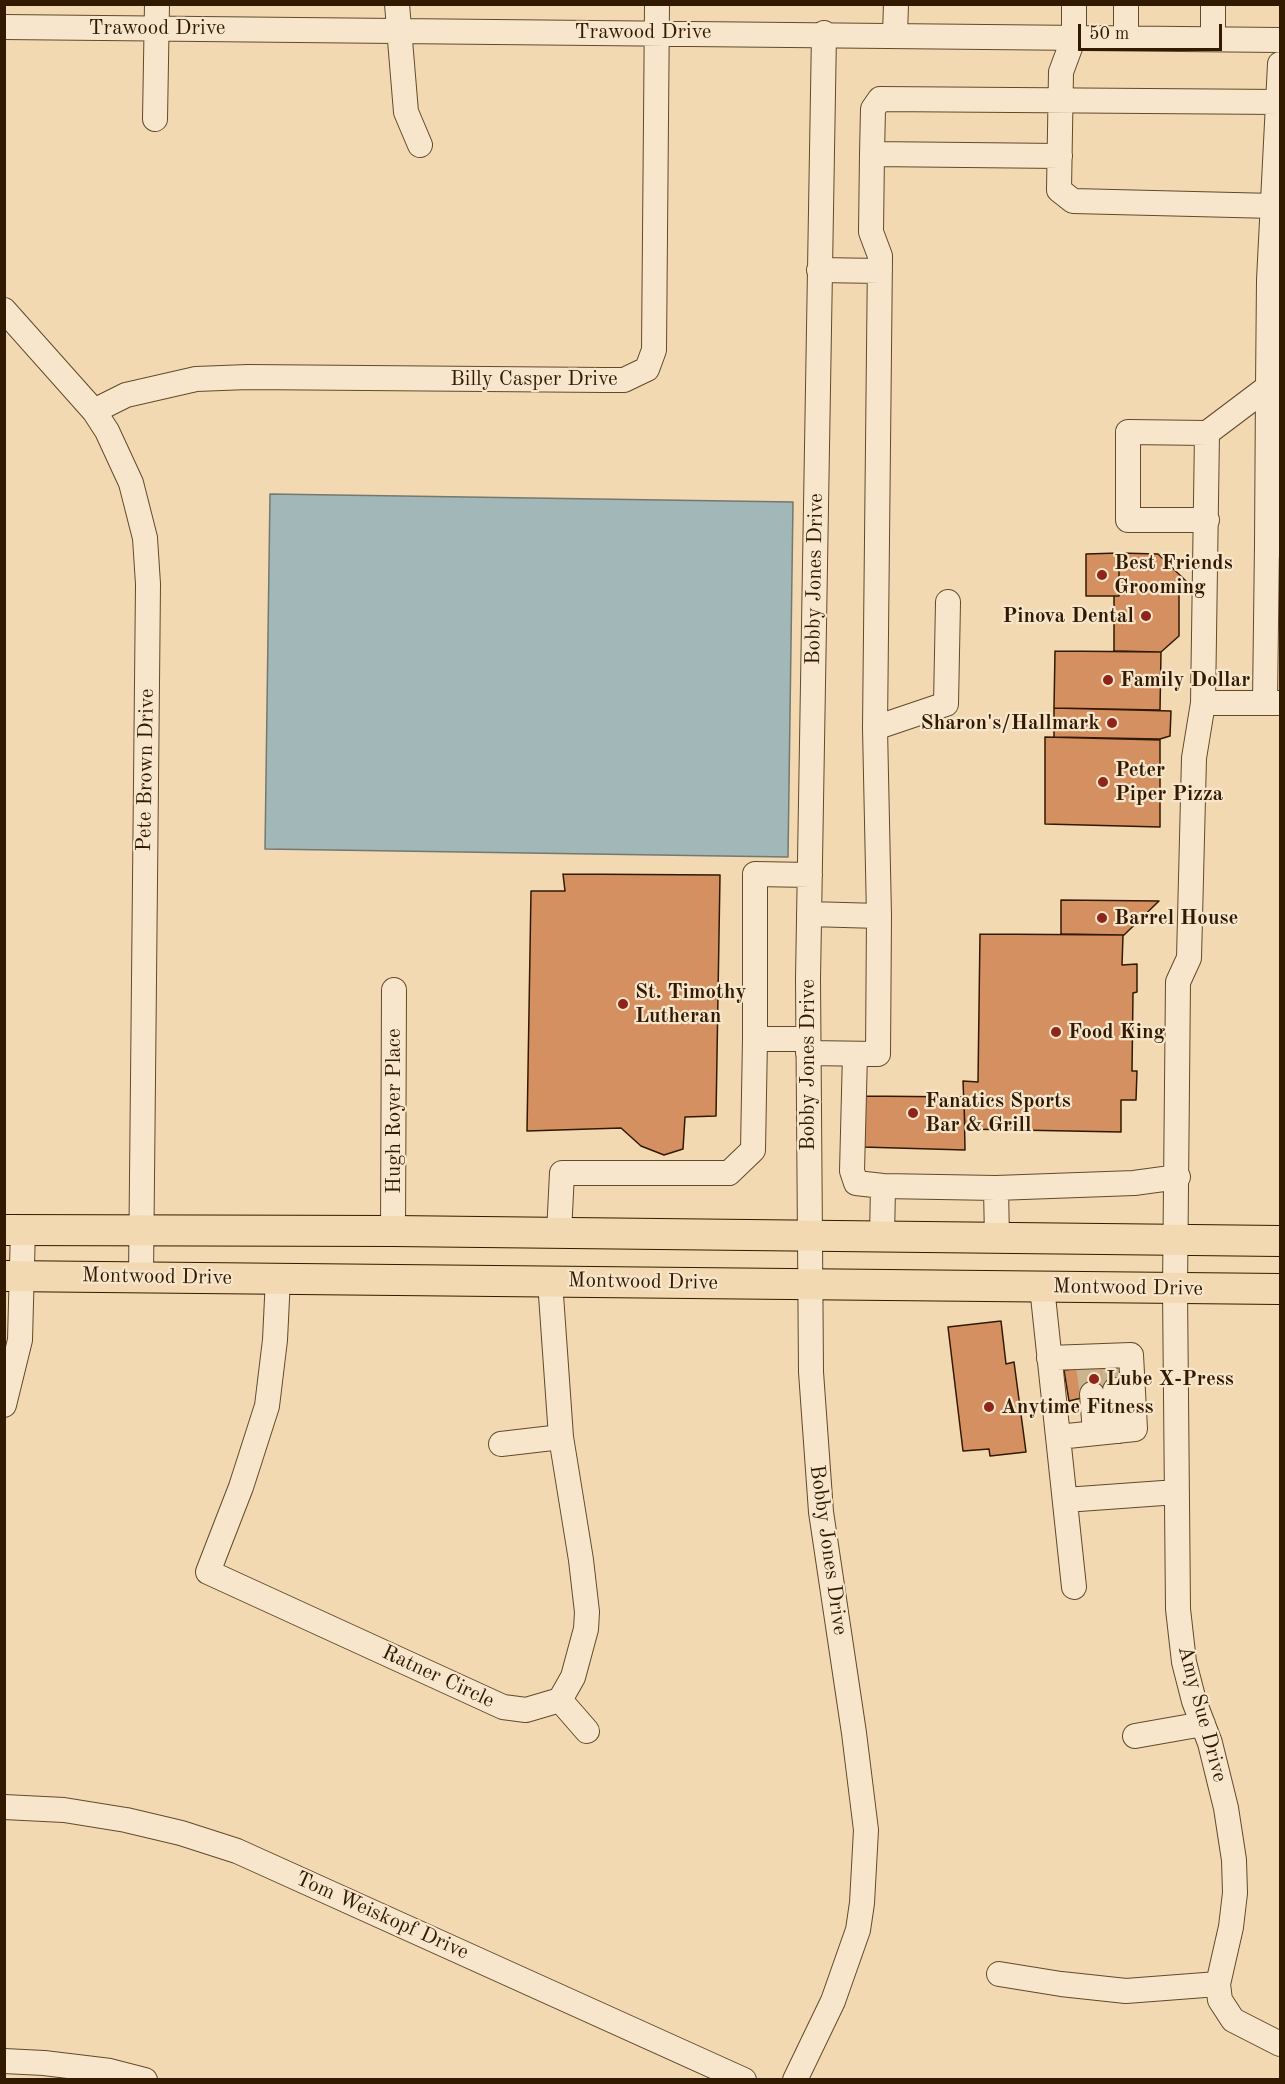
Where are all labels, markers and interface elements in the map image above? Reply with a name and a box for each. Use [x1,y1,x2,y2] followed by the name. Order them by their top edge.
[1081,12,1225,50] scale bar
[89,15,225,41] street label: Trawood Drive
[575,19,711,45] street label: Trawood Drive
[1089,25,1129,43] text: 50 m
[450,366,618,392] street label: Billy Casper Drive
[801,493,829,665] street label: Bobby Jones Drive
[1114,550,1233,600] place label: Best Friends Grooming
[1095,568,1109,582] marker: Best Friends Grooming
[1002,603,1134,629] place label: Pinova Dental
[1139,609,1153,623] marker: Pinova Dental
[1120,667,1250,693] place label: Family Dollar
[1101,673,1115,687] marker: Family Dollar
[132,688,160,852] street label: Pete Brown Drive
[920,710,1100,736] place label: Sharon's/Hallmark
[1105,716,1119,730] marker: Sharon's/Hallmark
[1115,757,1223,807] place label: Peter Piper Pizza
[1096,775,1110,789] marker: Peter Piper Pizza
[1114,905,1238,931] place label: Barrel House
[1095,911,1109,925] marker: Barrel House
[635,979,746,1029] place label: St. Timothy Lutheran
[795,979,821,1151] street label: Bobby Jones Drive
[616,997,630,1011] marker: St. Timothy Lutheran
[1068,1019,1165,1045] place label: Food King
[1049,1025,1063,1039] marker: Food King
[381,1028,407,1194] street label: Hugh Royer Place
[925,1088,1071,1138] place label: Fanatics Sports Bar & Grill
[906,1106,920,1120] marker: Fanatics Sports Bar & Grill
[82,1263,232,1291] street label: Montwood Drive
[568,1268,718,1296] street label: Montwood Drive
[1053,1274,1203,1302] street label: Montwood Drive
[1106,1366,1234,1392] place label: Lube X-Press
[1087,1372,1101,1386] marker: Lube X-Press
[1001,1394,1154,1420] place label: Anytime Fitness
[982,1400,996,1414] marker: Anytime Fitness
[804,1463,852,1637] street label: Bobby Jones Drive
[378,1640,498,1714] street label: Ratner Circle
[1172,1643,1232,1785] street label: Amy Sue Drive
[292,1866,472,1966] street label: Tom Weiskopf Drive

